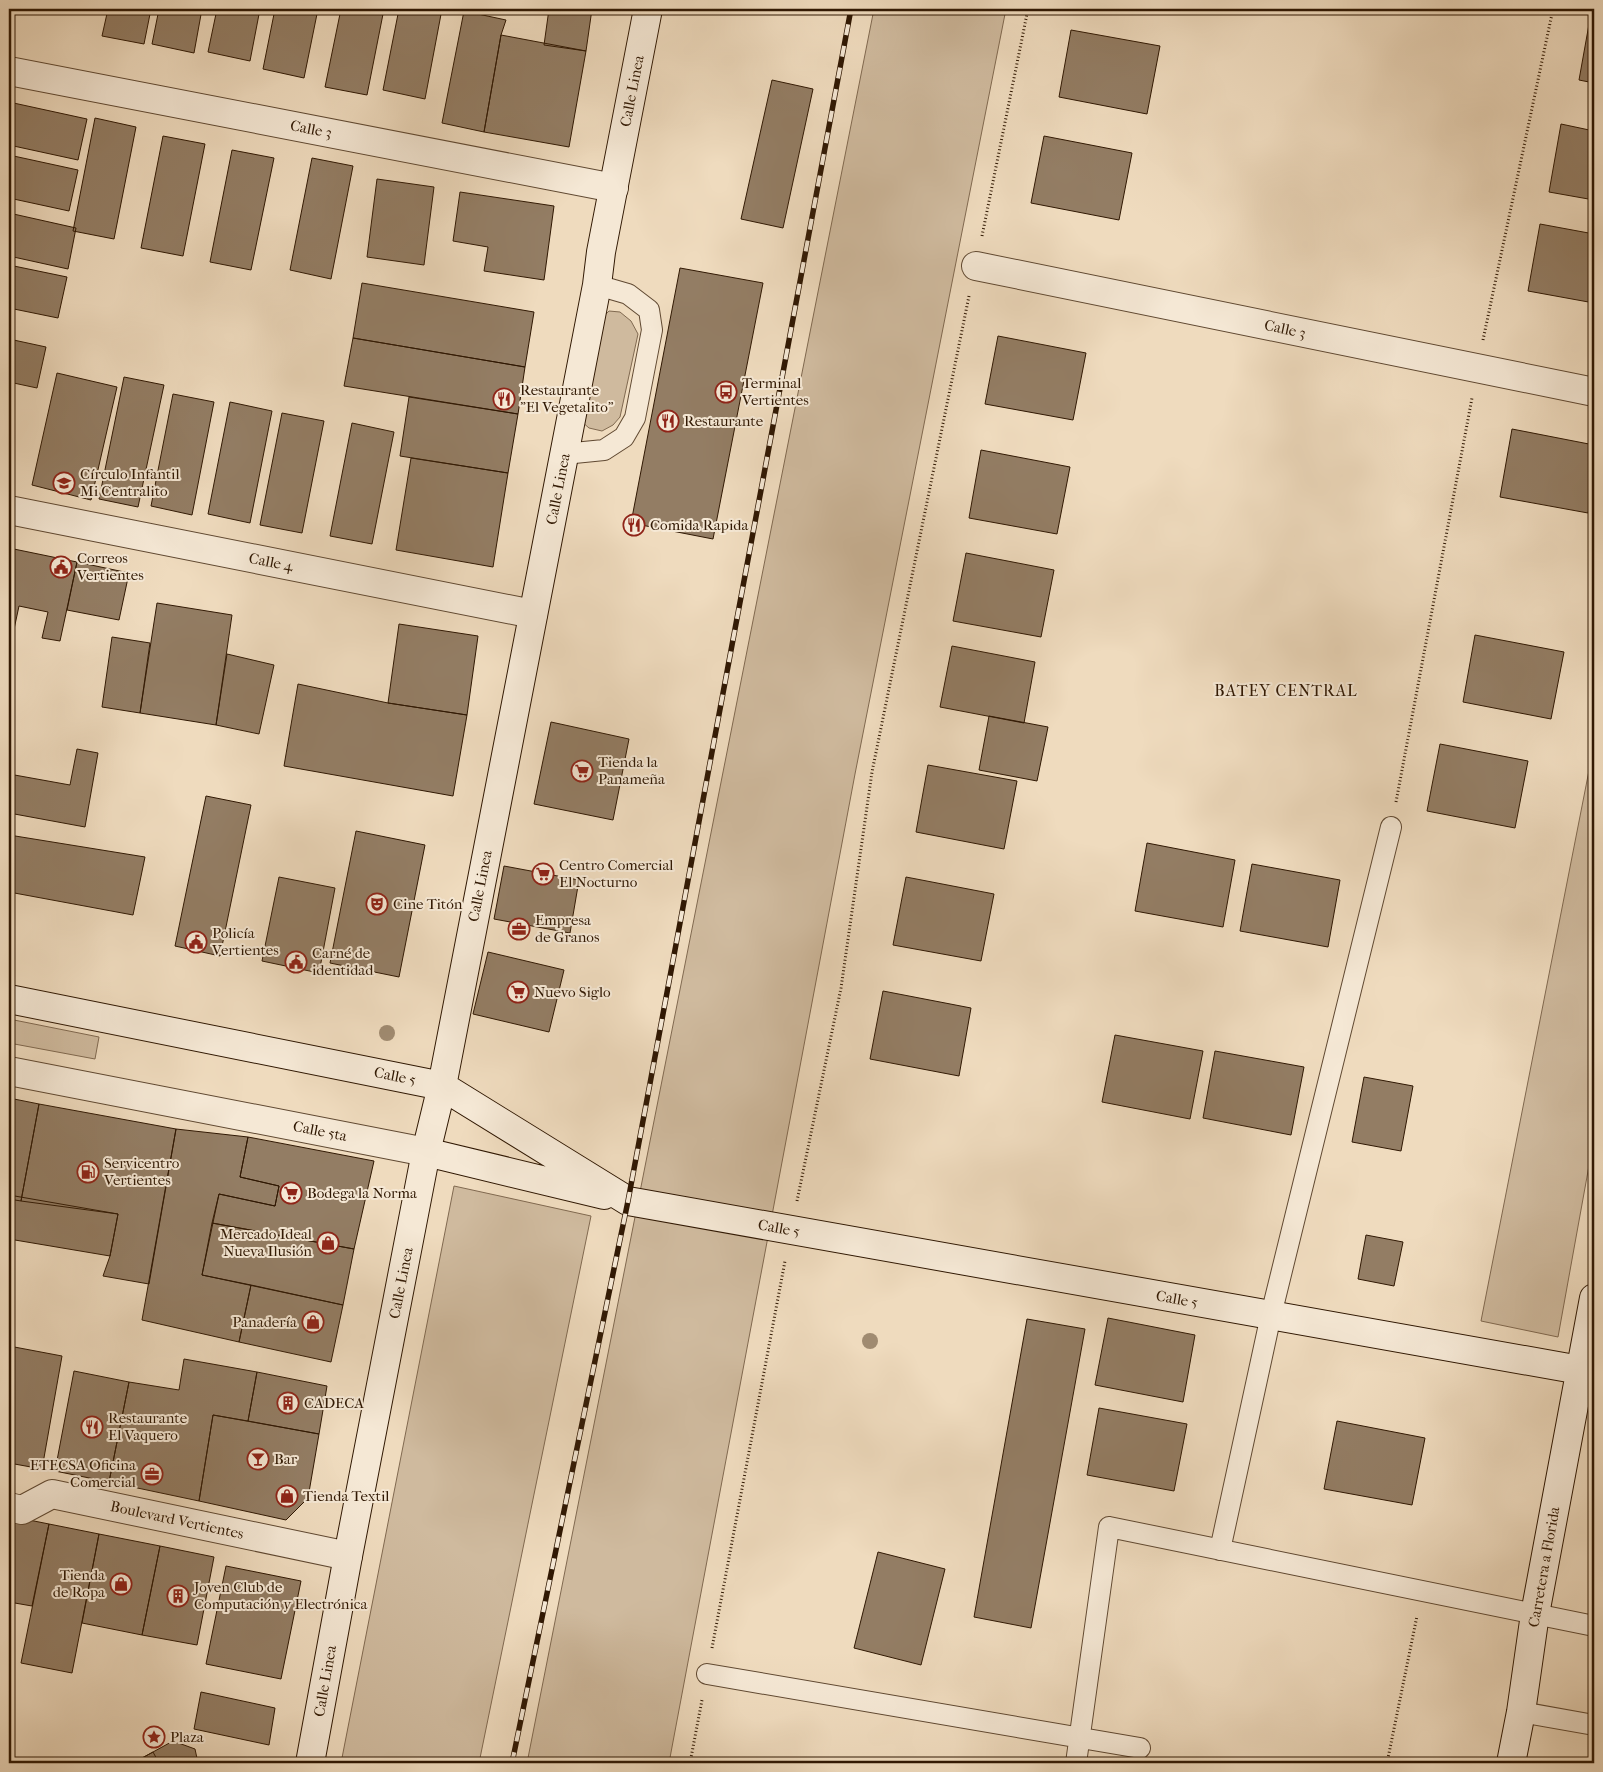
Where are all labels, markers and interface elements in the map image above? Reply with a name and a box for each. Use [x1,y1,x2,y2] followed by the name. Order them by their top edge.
[616,53,648,128] street label: Calle Linea
[289,116,333,142] street label: Calle 3
[1263,316,1307,342] street label: Calle 3
[741,374,809,409] place label: Terminal Vertientes
[714,380,738,404] bus stop icon: Terminal Vertientes
[520,381,614,416] place label: Restaurante "El Vegetalito"
[492,387,516,411] restaurant icon: Restaurante "El Vegetalito"
[656,409,680,433] restaurant icon: Restaurante
[684,412,764,430] place label: Restaurante
[542,451,574,526] street label: Calle Linea
[80,465,180,500] place label: Círculo Infantil Mi Centralito
[52,471,76,495] school or university icon: Círculo Infantil Mi Centralito
[622,513,646,537] restaurant icon: Comida Rapida
[650,516,749,534] place label: Comida Rapida
[76,549,144,584] place label: Correos Vertientes
[247,549,296,575] street label: Calle 4
[49,555,73,579] public building icon: Correos Vertientes
[1214,681,1358,700] district label: BATEY CENTRAL
[598,753,666,788] place label: Tienda la Panameña
[570,759,594,783] supermarket icon: Tienda la Panameña
[464,848,496,923] street label: Calle Linea
[559,856,674,891] place label: Centro Comercial El Nocturno
[531,862,555,886] supermarket icon: Centro Comercial El Nocturno
[365,892,389,916] theatre icon: Cine Titón
[393,895,463,913] place label: Cine Titón
[535,911,600,946] place label: Empresa de Granos
[507,917,531,941] office icon: Empresa de Granos
[211,924,279,959] place label: Policía Vertientes
[184,930,208,954] public building icon: Policía Vertientes
[312,944,374,979] place label: Carné de identidad
[284,950,308,974] public building icon: Carné de identidad
[506,980,530,1004] supermarket icon: Nuevo Siglo
[534,983,611,1001] place label: Nuevo Siglo
[372,1063,418,1089] street label: Calle 5
[291,1117,350,1145] street label: Calle 5ta
[103,1154,180,1189] place label: Servicentro Vertientes
[76,1160,100,1184] fuel station icon: Servicentro Vertientes
[279,1181,303,1205] supermarket icon: Bodega la Norma
[307,1184,418,1202] place label: Bodega la Norma
[757,1215,801,1241] street label: Calle 5
[220,1225,312,1260] place label: Mercado Ideal Nueva Ilusión
[316,1231,340,1255] shop icon: Mercado Ideal Nueva Ilusión
[385,1245,417,1320] street label: Calle Linea
[1155,1286,1199,1312] street label: Calle 5
[301,1310,325,1334] shop icon: Panadería
[232,1313,298,1331] place label: Panadería
[276,1391,300,1415] building icon: CADECA
[304,1394,364,1412] place label: CADECA
[108,1409,188,1444] place label: Restaurante El Vaquero
[80,1415,104,1439] restaurant icon: Restaurante El Vaquero
[246,1447,270,1471] bar icon: Bar
[274,1450,298,1468] place label: Bar
[30,1456,137,1491] place label: ETECSA Oficina Comercial
[140,1462,164,1486] office icon: ETECSA Oficina Comercial
[275,1484,299,1508] shop icon: Tienda Textil
[303,1487,389,1505] place label: Tienda Textil
[109,1497,246,1543] street label: Boulevard Vertientes
[1525,1504,1564,1629] street label: Carretera a Florida
[53,1566,106,1601] place label: Tienda de Ropa
[109,1572,133,1596] shop icon: Tienda de Ropa
[193,1578,368,1613] place label: Joven Club de Computación y Electrónica
[166,1584,190,1608] building icon: Joven Club de Computación y Electrónica
[310,1643,340,1718] street label: Calle Linea
[142,1725,166,1749] place icon: Plaza
[170,1728,205,1746] place label: Plaza

